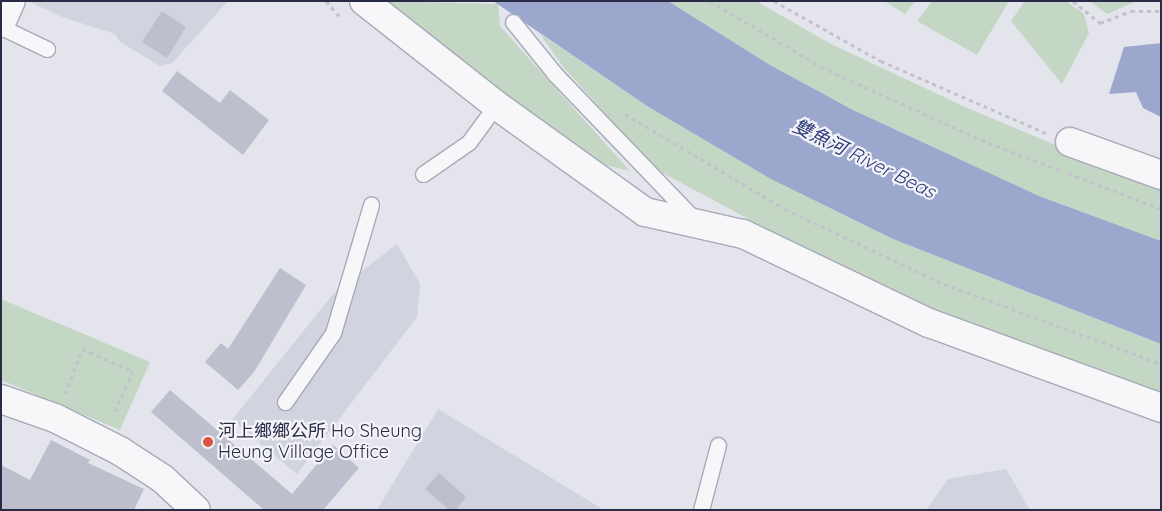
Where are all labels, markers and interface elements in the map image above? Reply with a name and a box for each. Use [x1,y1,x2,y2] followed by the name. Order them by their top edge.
[789,115,939,203] water label: 雙魚河 River Beas
[218,421,422,464] place label: 河上鄉鄉公所 Ho Sheung Heung Village Office
[202,436,214,448] marker: 河上鄉鄉公所 Ho Sheung Heung Village Office

